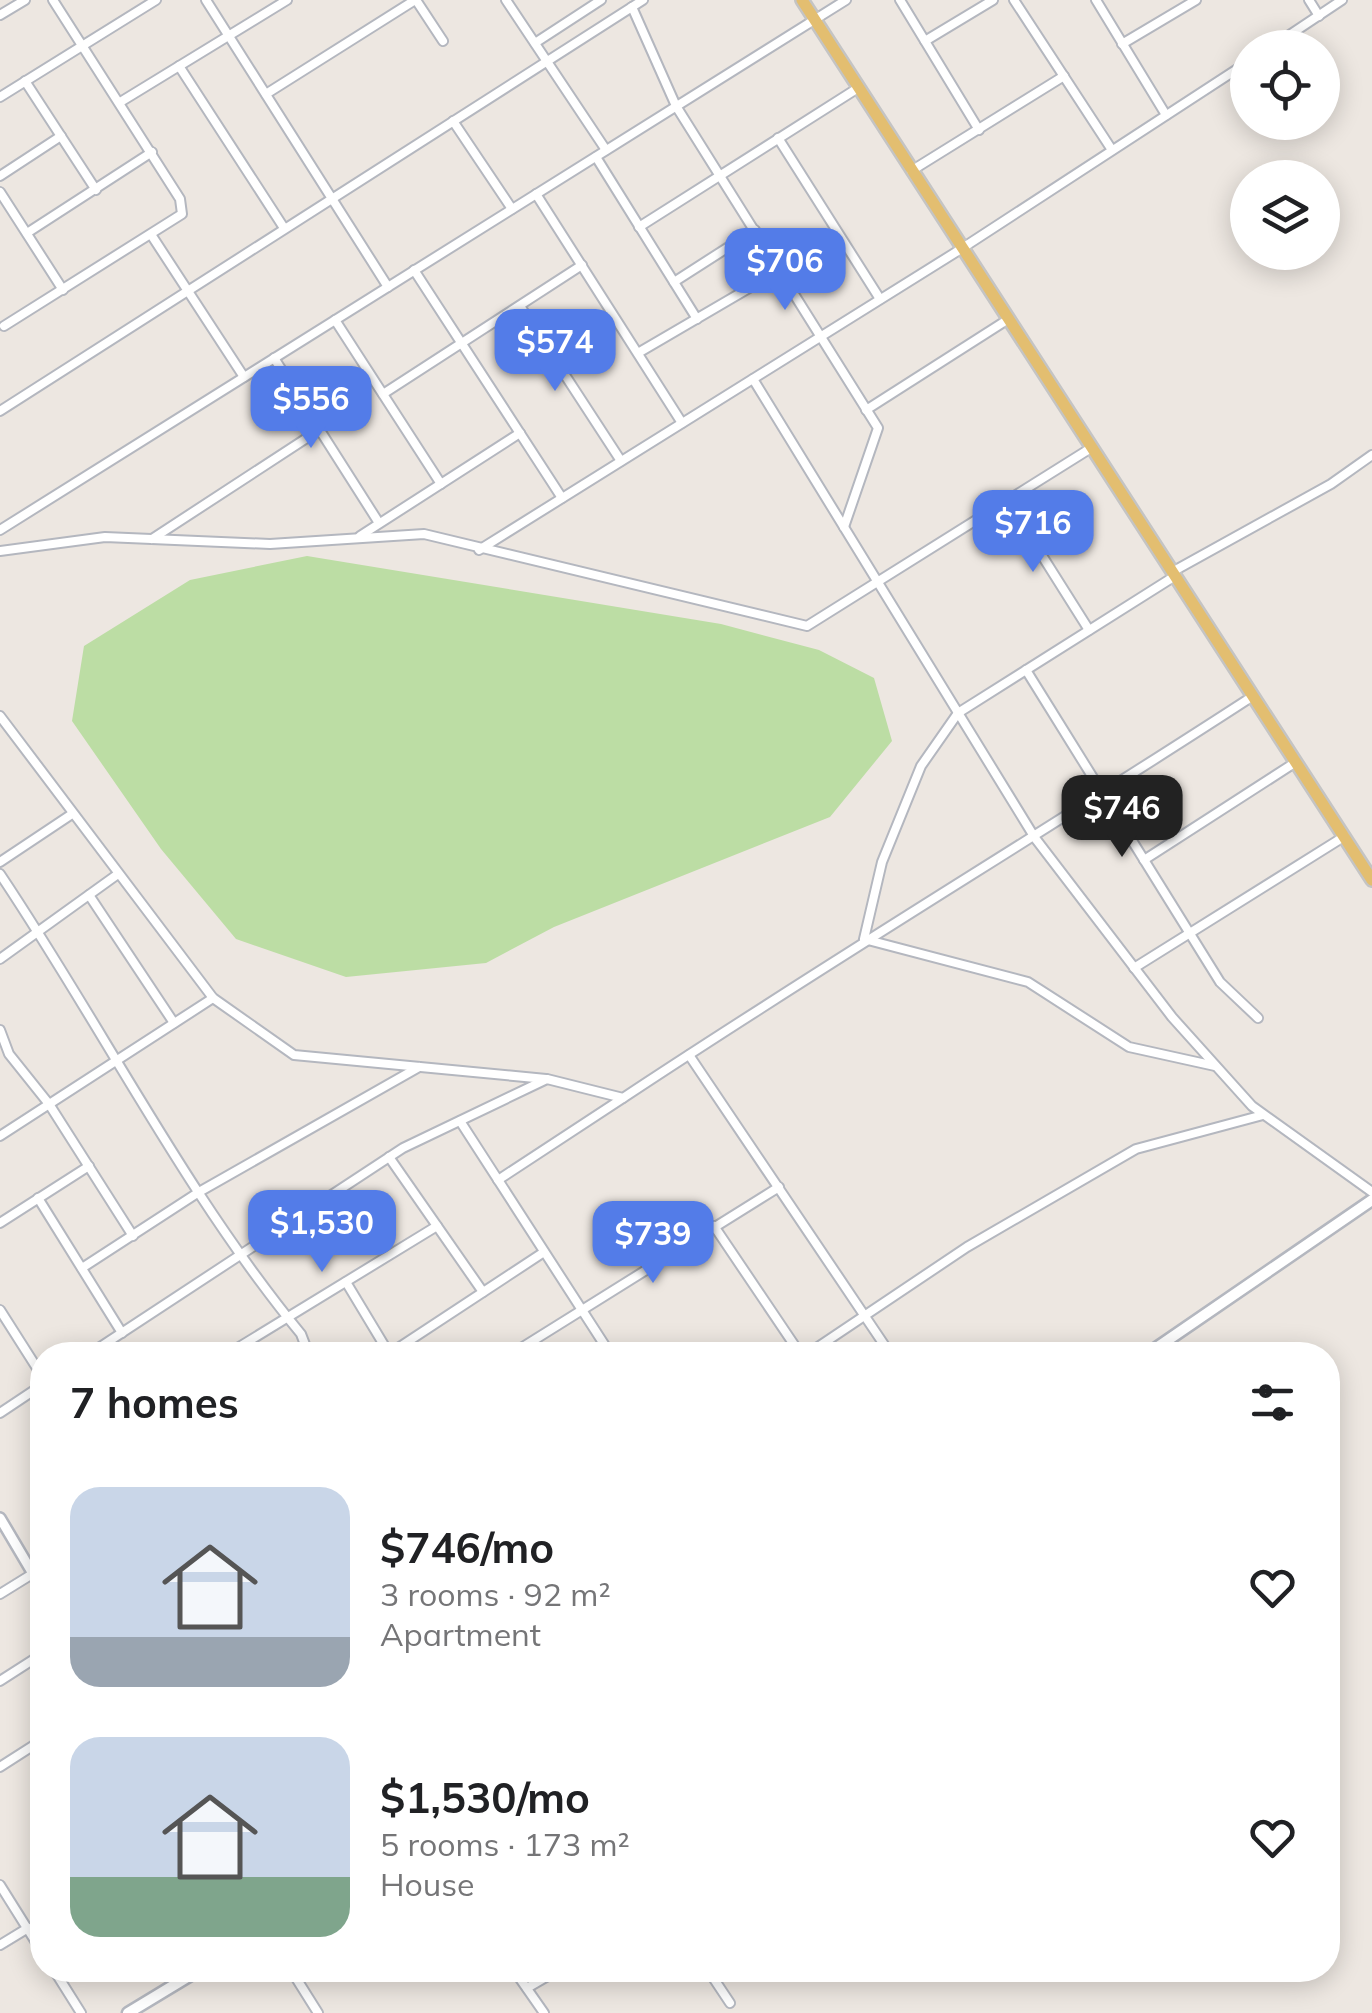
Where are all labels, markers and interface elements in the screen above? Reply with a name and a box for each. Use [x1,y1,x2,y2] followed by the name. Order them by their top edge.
[1230,30,1340,270] map controls
[1230,30,1340,140] button: locate
[1230,160,1340,270] button: layers
[726,228,844,313] pin: $706
[747,240,823,280] text: $706
[496,309,614,394] pin: $574
[517,321,593,361] text: $574
[252,366,370,451] pin: $556
[273,378,349,418] text: $556
[974,490,1092,575] pin: $716
[995,502,1071,542] text: $716
[1063,775,1181,860] pin: $746
[1084,787,1160,827] text: $746
[241,1190,403,1275] pin: $1,530
[594,1201,712,1286] pin: $739
[270,1202,374,1242] text: $1,530
[615,1213,691,1253] text: $739
[1245,1375,1300,1430] icon: filters
[70,1376,239,1429] text: 7 homes
[380,1521,554,1574] text: $746/mo
[150,1527,270,1647] icon: home
[1245,1560,1300,1615] icon: heart
[380,1574,611,1614] text: 3 rooms · 92 m²
[380,1614,541,1654] text: Apartment
[380,1771,590,1824] text: $1,530/mo
[150,1777,270,1897] icon: home
[1245,1810,1300,1865] icon: heart
[380,1824,630,1864] text: 5 rooms · 173 m²
[380,1864,475,1904] text: House

